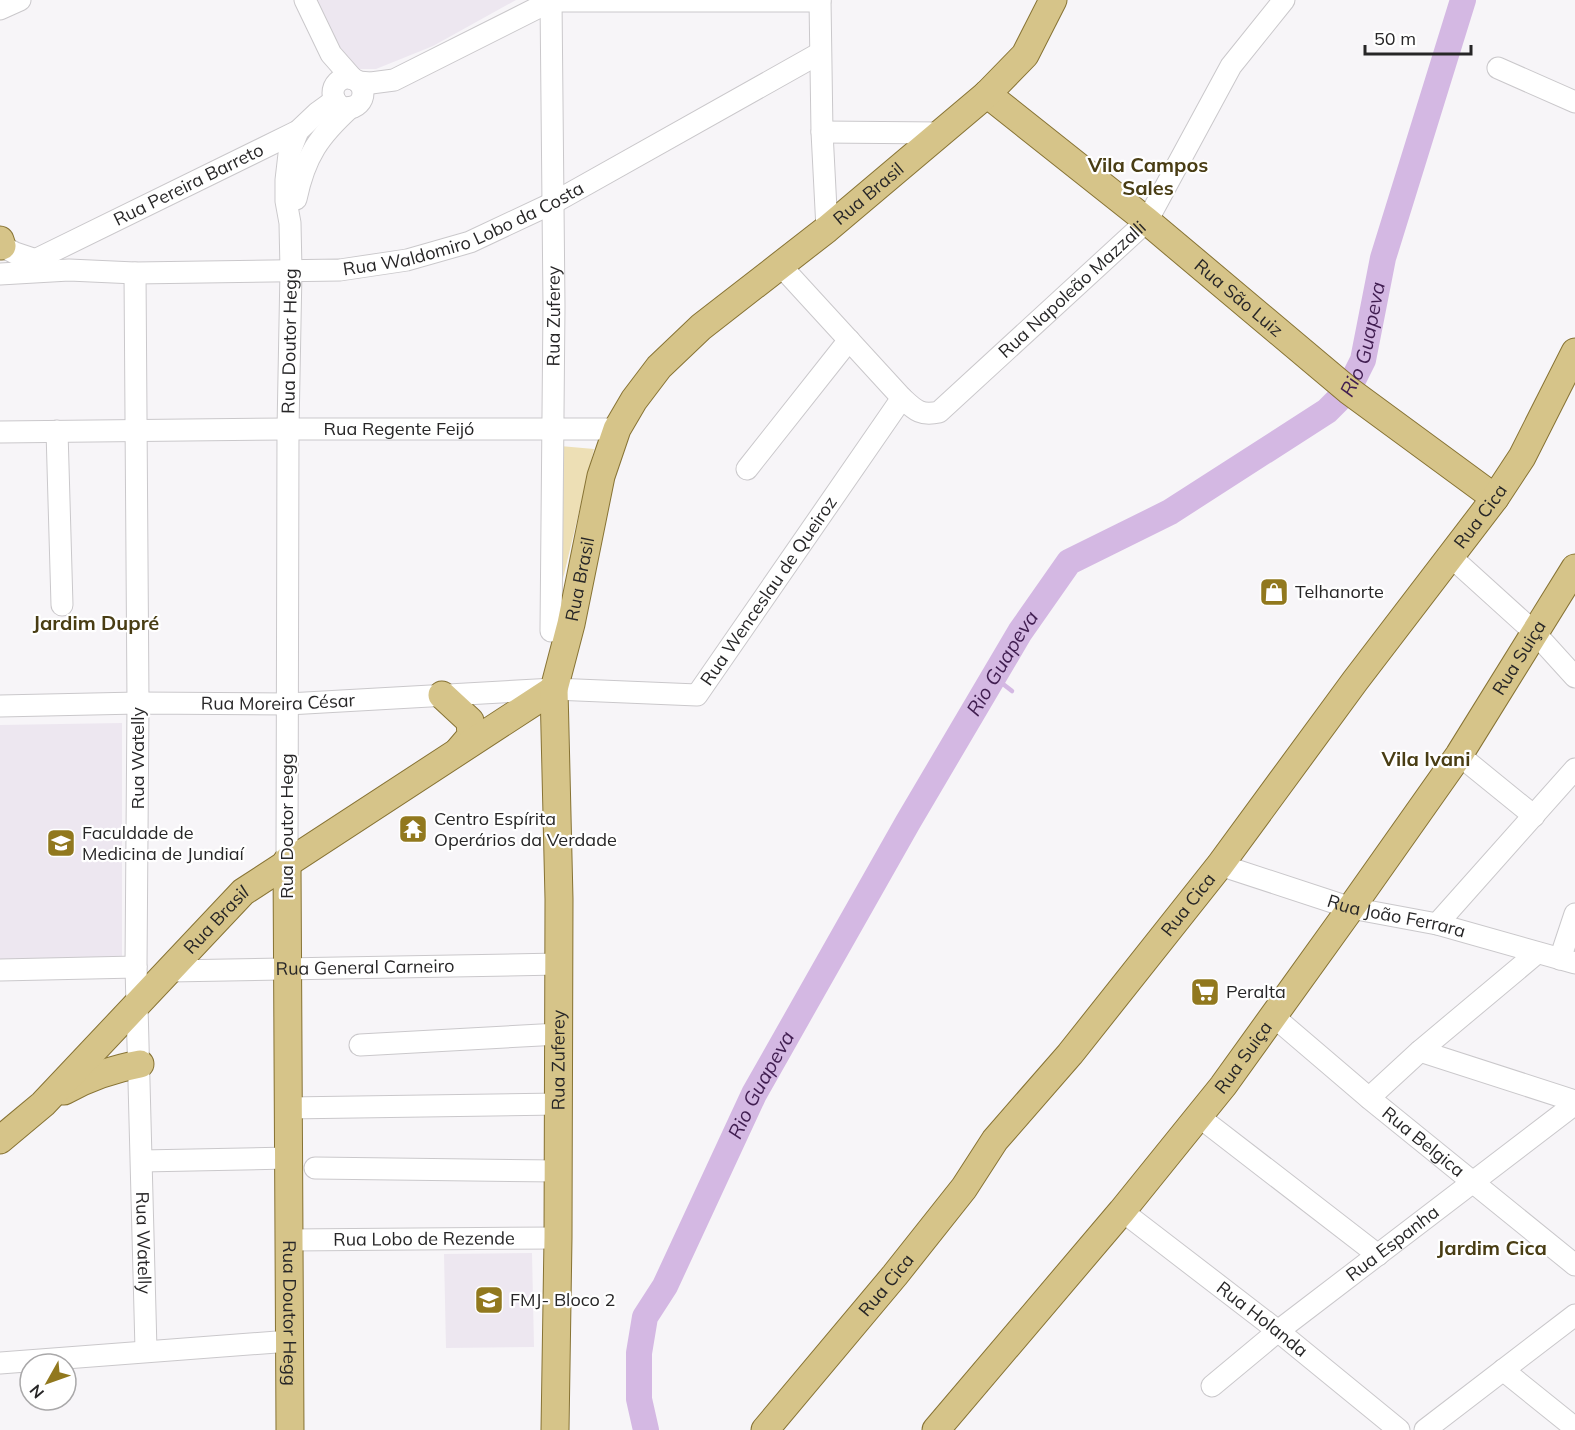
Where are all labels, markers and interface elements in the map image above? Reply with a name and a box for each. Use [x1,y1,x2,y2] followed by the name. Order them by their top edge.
[1365,18,1472,56] scale bar
[1374,27,1416,50] text: 50 m
[109,138,267,231] street label: Rua Pereira Barreto
[1087,152,1208,200] district label: Vila Campos Sales
[828,157,908,230] street label: Rua Brasil
[341,176,588,280] street label: Rua Waldomiro Lobo da Costa
[993,216,1150,363] street label: Rua Napoleão Mazzalli
[1190,254,1288,342] street label: Rua São Luiz
[541,265,565,366] street label: Rua Zuferey
[276,268,302,414] street label: Rua Doutor Hegg
[1334,280,1390,401] water label: Rio Guapeva
[324,417,474,440] street label: Rua Regente Feijó
[1449,480,1512,553] street label: Rua Cica
[695,492,842,690] street label: Rua Wenceslau de Queiroz
[560,535,599,623] street label: Rua Brasil
[1258,576,1290,608] shop icon: Telhanorte
[1295,580,1384,603] place label: Telhanorte
[960,605,1043,720] water label: Rio Guapeva
[33,610,159,635] district label: Jardim Dupré
[1487,616,1551,699] street label: Rua Suiça
[201,688,356,715] street label: Rua Moreira César
[126,706,149,809] street label: Rua Watelly
[1381,746,1470,771] district label: Vila Ivani
[275,753,298,899] street label: Rua Doutor Hegg
[434,807,617,851] place label: Centro Espírita Operários da Verdade
[397,813,429,845] temple icon: Centro Espírita Operários da Verdade
[82,821,246,865] place label: Faculdade de Medicina de Jundiaí
[45,827,77,859] school or university icon: Faculdade de Medicina de Jundiaí
[1156,868,1220,941] street label: Rua Cica
[179,880,253,959] street label: Rua Brasil
[1324,889,1468,943] street label: Rua João Ferrara
[275,954,455,980] street label: Rua General Carneiro
[1189,976,1221,1008] supermarket icon: Peralta
[1226,980,1286,1003] place label: Peralta
[546,1009,570,1110] street label: Rua Zuferey
[1209,1017,1277,1098] street label: Rua Suiça
[722,1026,799,1143] water label: Rio Guapeva
[1378,1101,1469,1182] street label: Rua Belgica
[131,1191,157,1295] street label: Rua Watelly
[1341,1200,1443,1286] street label: Rua Espanha
[333,1226,515,1251] street label: Rua Lobo de Rezende
[1437,1235,1547,1260] district label: Jardim Cica
[278,1240,302,1386] street label: Rua Doutor Hegg
[853,1249,919,1321] street label: Rua Cica
[1212,1276,1313,1362] street label: Rua Holanda
[473,1284,505,1316] school or university icon: FMJ- Bloco 2
[510,1288,615,1311] place label: FMJ- Bloco 2
[18,1352,78,1412] north arrow
[25,1381,48,1403] text: N

